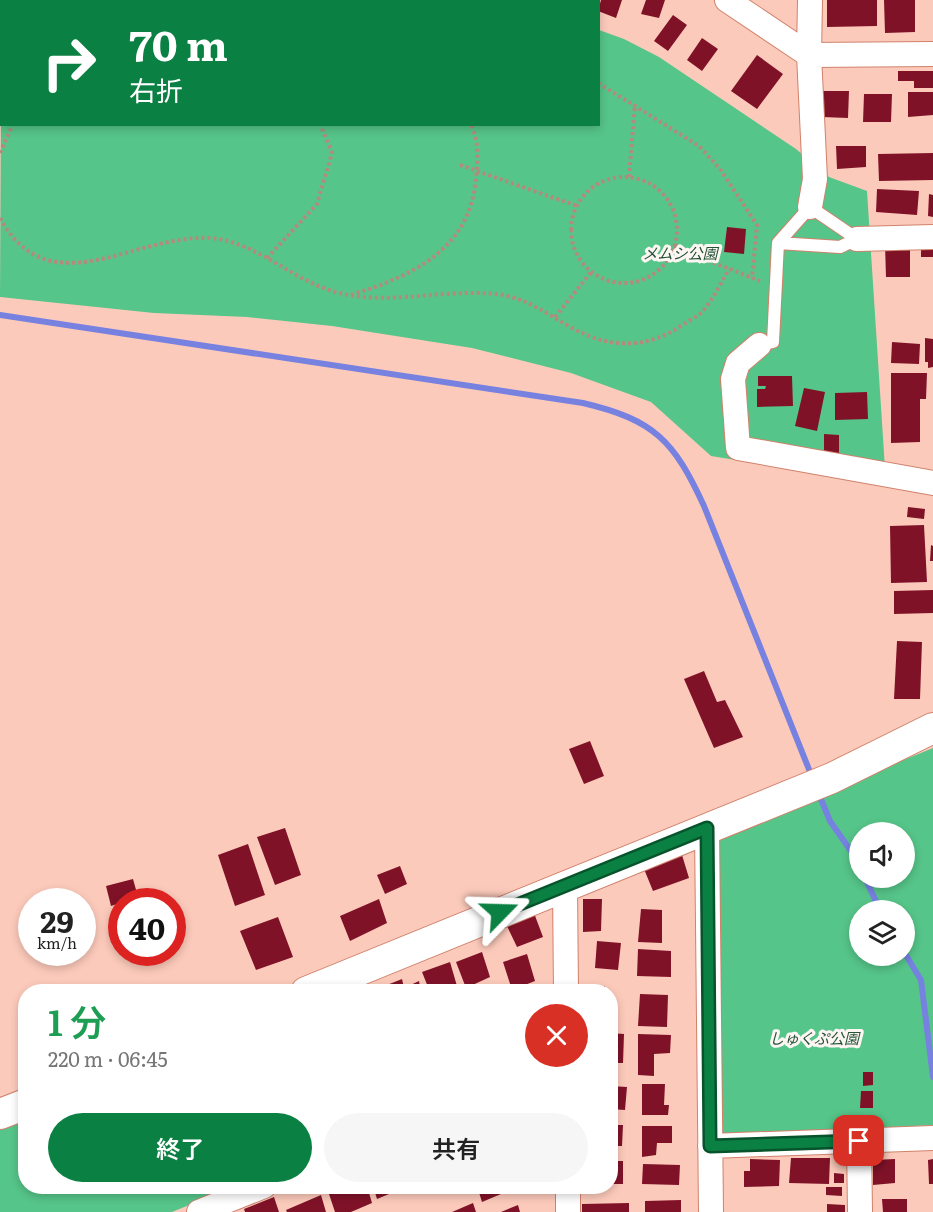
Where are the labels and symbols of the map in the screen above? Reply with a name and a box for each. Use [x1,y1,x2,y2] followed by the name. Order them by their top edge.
[642,241,719,264] park label: メムシ公園
[468,880,532,944] position arrow
[108,888,186,966] speed limit sign: 40
[769,1026,861,1049] park label: しゅくぷ公園
[833,1115,884,1166] pin

